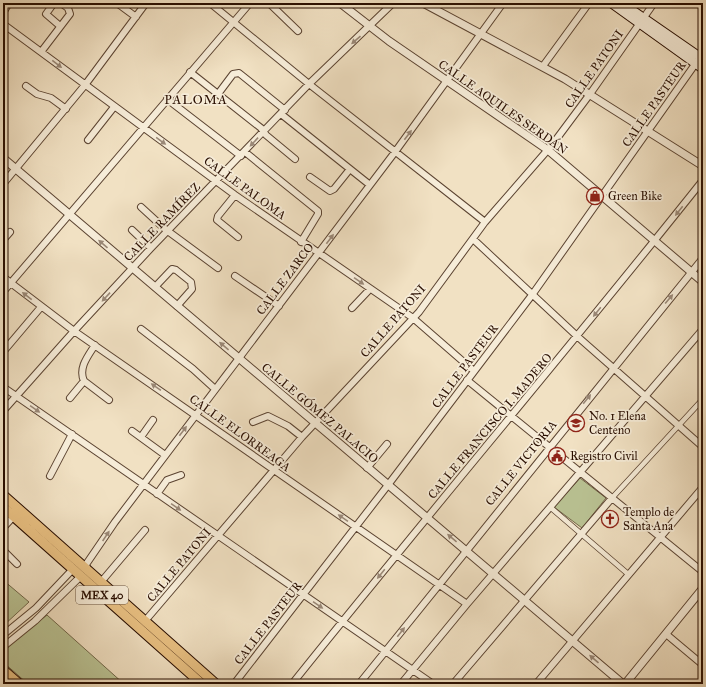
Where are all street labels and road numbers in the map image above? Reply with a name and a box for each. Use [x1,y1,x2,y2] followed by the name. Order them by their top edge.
[562,27,626,111] street label: CALLE PATONI
[436,56,571,157] street label: CALLE AQUILES SERDÁN
[619,58,689,150] street label: CALLE PASTEUR
[201,153,289,223] street label: CALLE PALOMA
[119,178,203,264] street label: CALLE RAMÍREZ
[253,240,317,318] street label: CALLE ZARCO
[358,282,428,360] street label: CALLE PATONI
[429,321,501,411] street label: CALLE PASTEUR
[425,350,555,502] street label: CALLE FRANCISCO I. MADERO
[259,359,382,466] street label: CALLE GÓMEZ PALACIO
[187,392,293,474] street label: CALLE ELORREAGA
[482,418,560,508] street label: CALLE VICTORIA
[144,525,214,605] street label: CALLE PATONI
[231,578,305,667] street label: CALLE PASTEUR
[76,586,128,604] road number: MEX 40

